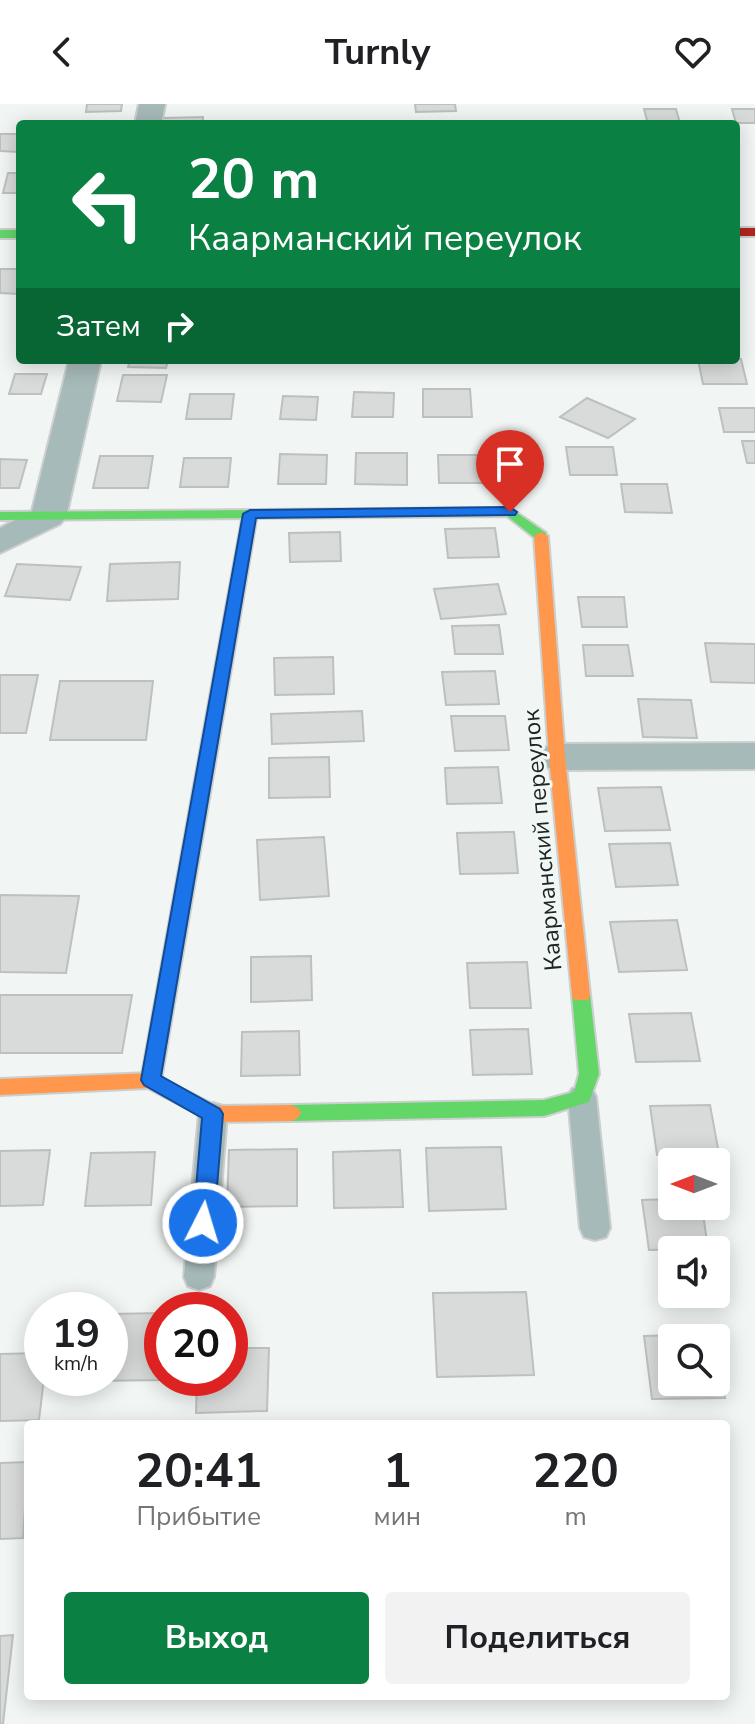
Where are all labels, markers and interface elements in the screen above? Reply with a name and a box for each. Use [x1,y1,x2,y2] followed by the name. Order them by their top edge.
[325,28,430,77] text: Turnly
[40,30,84,74] icon: back
[671,30,715,74] icon: heart
[188,141,319,218] text: 20 m
[56,152,160,256] icon: left
[188,214,582,263] text: Каарманский переулок
[157,304,201,348] icon: right
[56,306,141,347] text: Затем
[476,430,544,512] pin
[488,442,532,486] icon: arrive
[515,708,569,972] street label: Каарманский переулок
[658,1148,730,1220] north arrow
[658,1148,730,1396] map controls
[161,1181,245,1265] position arrow
[658,1236,730,1308] button: sound
[144,1292,248,1396] speed limit sign: 20
[52,1307,100,1361] text: 19
[658,1324,730,1396] button: search
[54,1350,98,1377] text: km/h
[135,1438,262,1504] text: 20:41
[383,1438,412,1504] text: 1
[532,1438,619,1504] text: 220
[136,1499,261,1534] text: Прибытие
[374,1499,421,1534] text: мин
[564,1499,587,1534] text: m
[64,1592,369,1684] button: Выход
[385,1592,690,1684] button: Поделиться

